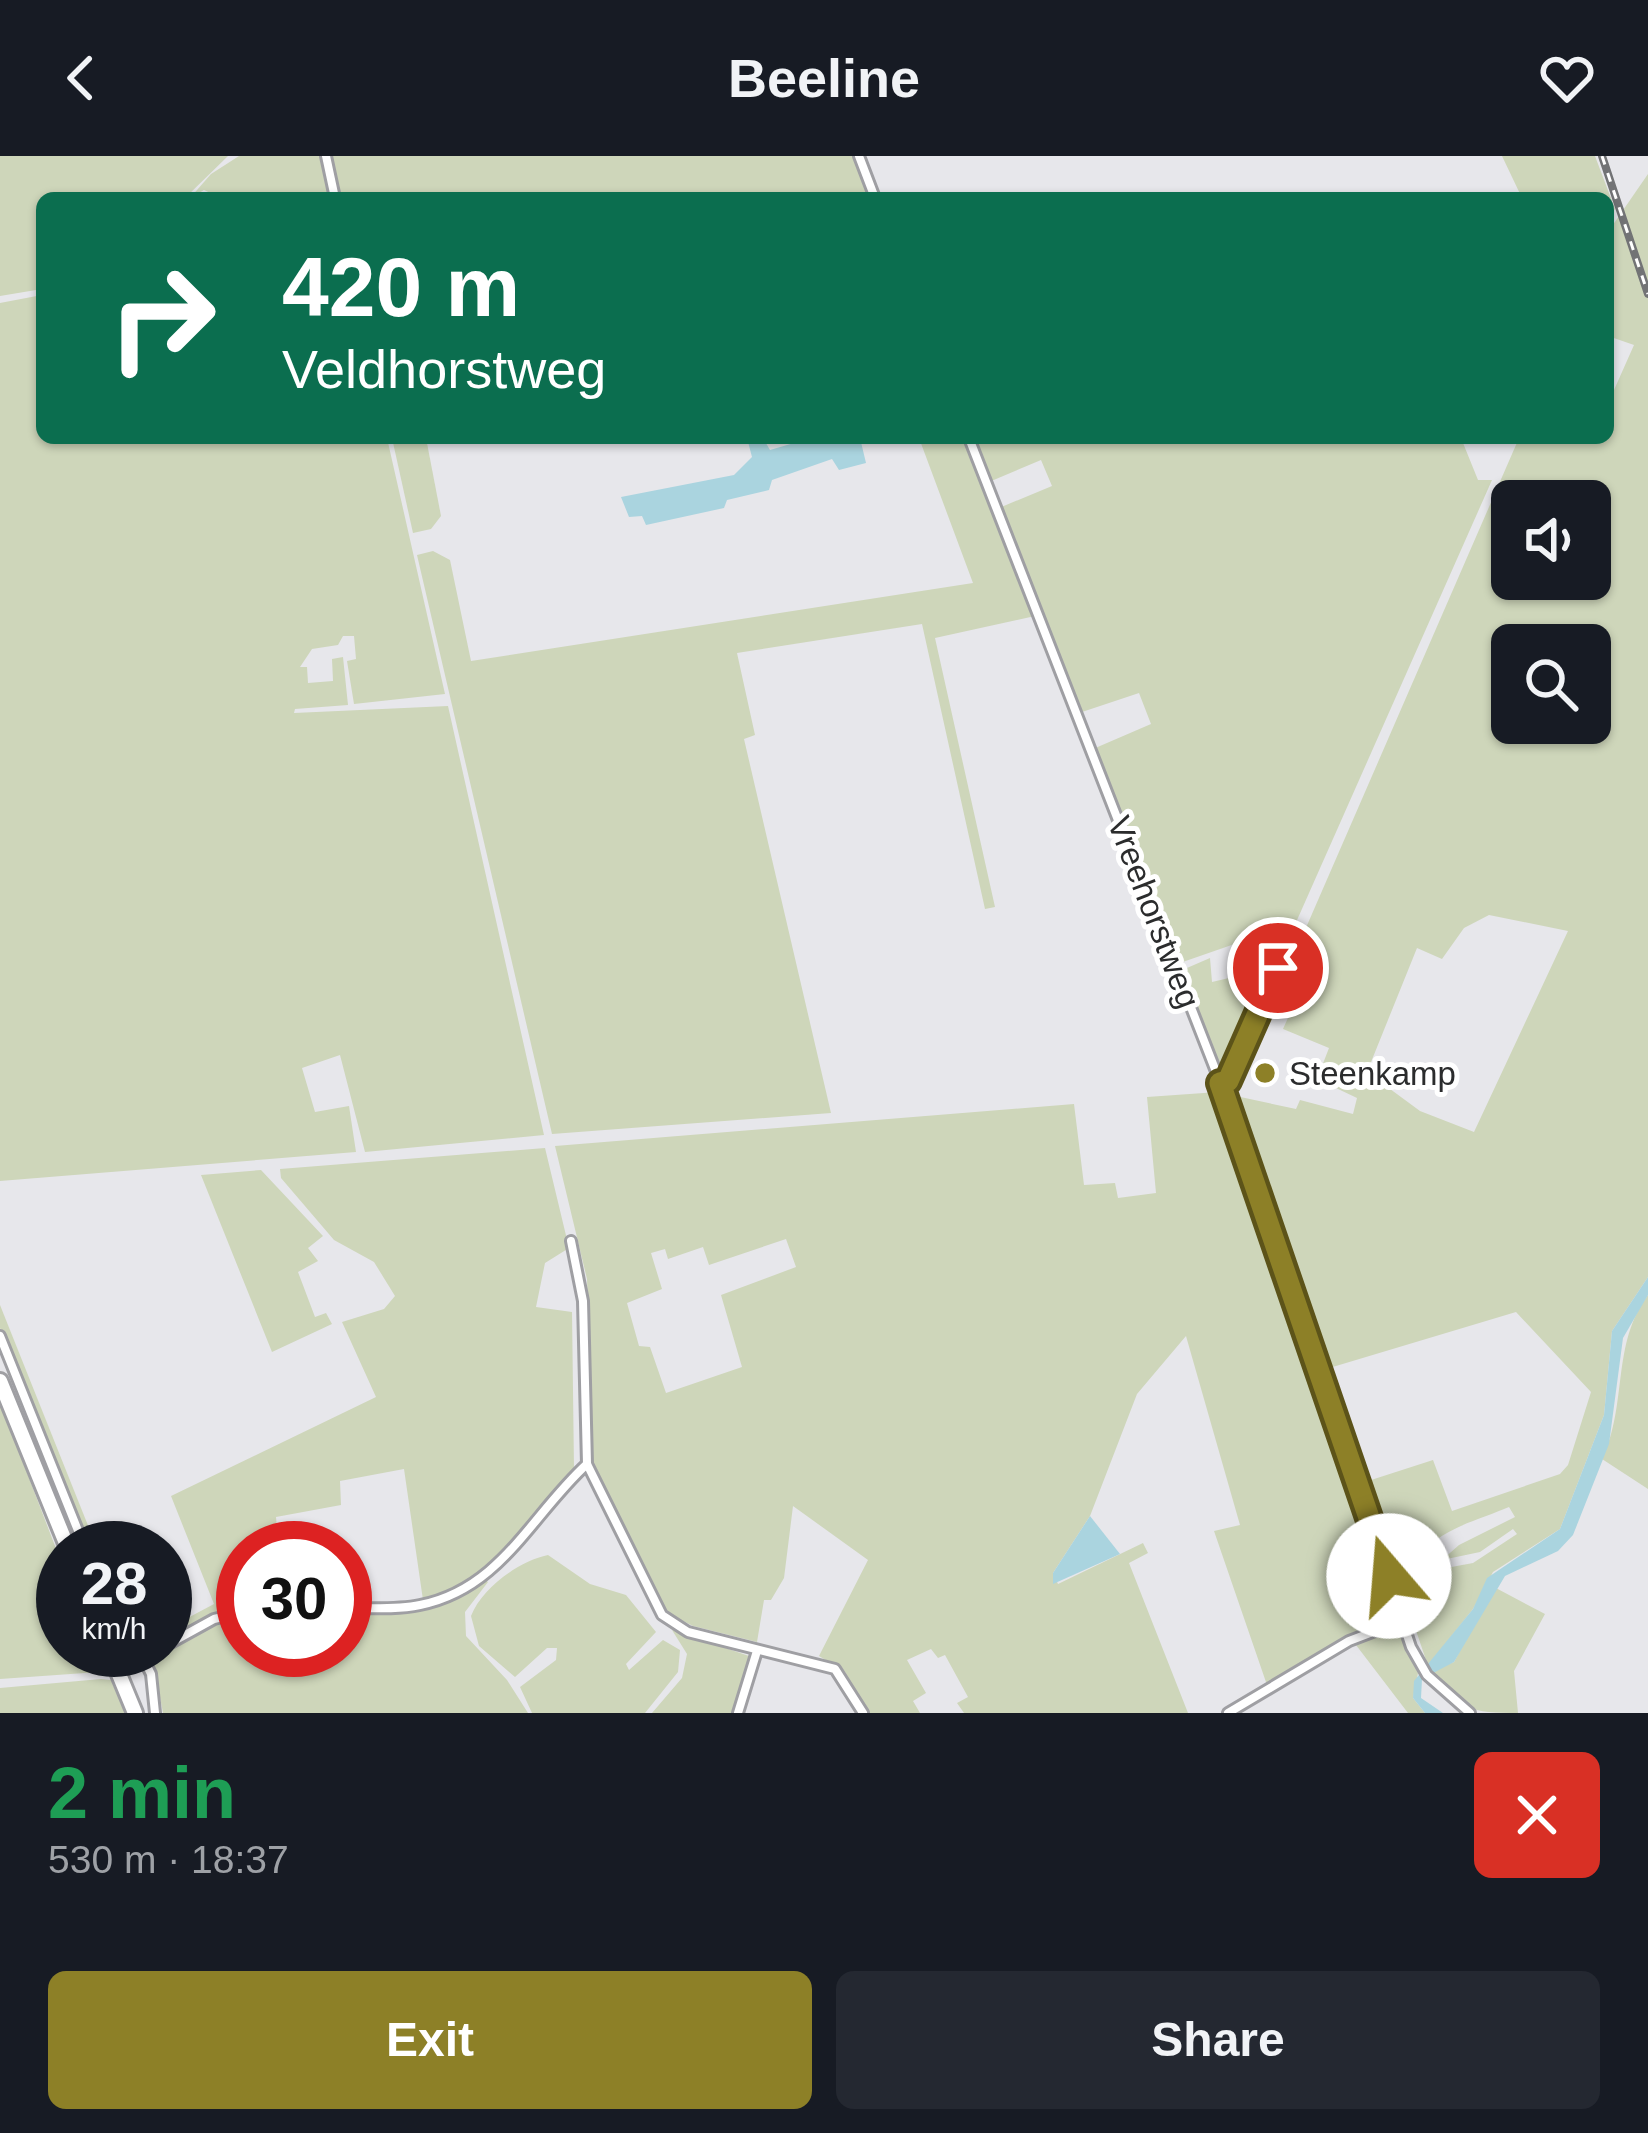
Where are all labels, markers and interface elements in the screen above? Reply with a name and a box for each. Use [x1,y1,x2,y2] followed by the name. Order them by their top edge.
[48,45,114,111] icon: back
[1534,45,1600,111] icon: heart
[728,48,920,108] text: Beeline
[84,240,240,396] icon: right
[282,240,520,334] text: 420 m
[282,339,606,399] text: Veldhorstweg
[1491,480,1611,744] map controls
[1491,480,1611,600] button: sound
[1491,624,1611,744] button: search
[1100,811,1208,1013] street label: Vreehorstweg
[1227,917,1329,1019] pin
[1245,935,1311,1001] icon: arrive
[1289,1055,1456,1092] place label: Steenkamp
[1252,1060,1278,1086] marker: Steenkamp
[1326,1513,1452,1639] position arrow
[216,1521,372,1677] speed limit sign: 30
[81,1550,147,1617] text: 28
[81,1612,147,1645] text: km/h
[1474,1752,1600,1878] button: close
[48,1753,236,1833] text: 2 min
[48,1838,289,1881] text: 530 m · 18:37
[48,1971,812,2109] button: Exit
[836,1971,1600,2109] button: Share

